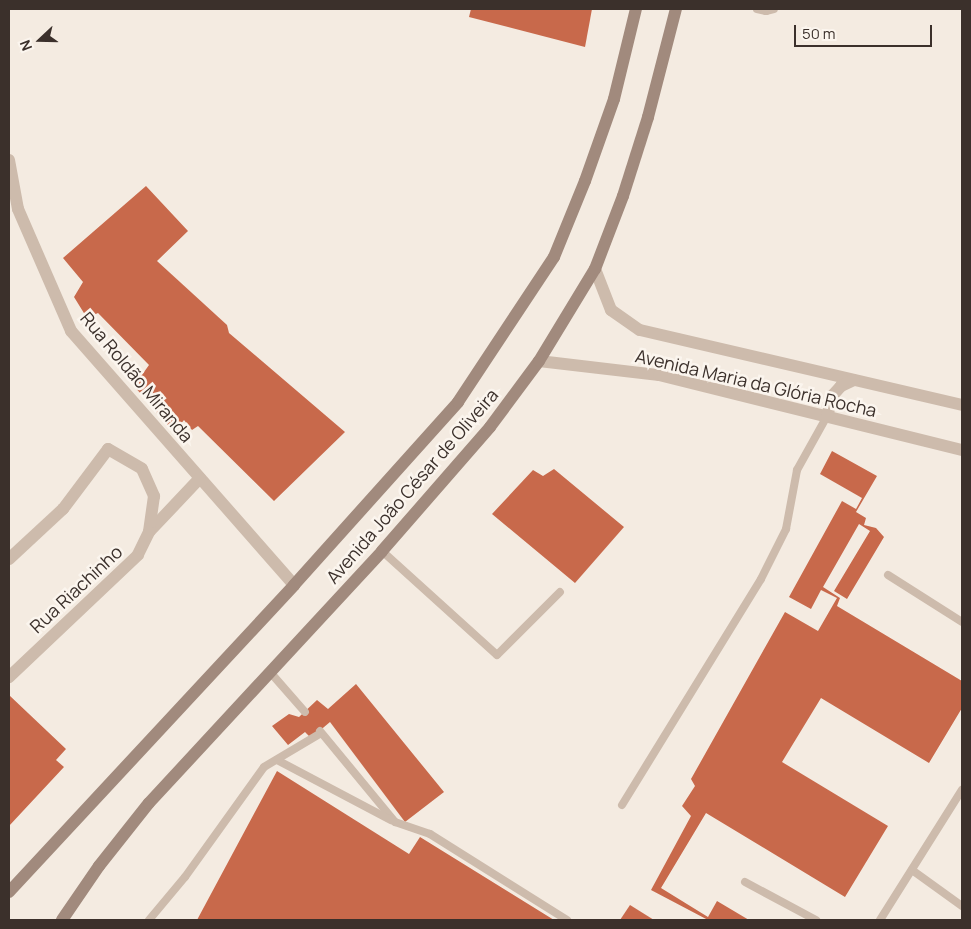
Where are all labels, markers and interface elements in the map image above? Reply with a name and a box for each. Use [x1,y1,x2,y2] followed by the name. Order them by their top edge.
[15,15,65,65] north arrow
[796,15,934,47] scale bar
[802,23,836,44] text: 50 m
[15,37,36,54] text: N
[76,307,198,447] street label: Rua Roldão Miranda
[633,345,879,421] street label: Avenida Maria da Glória Rocha
[322,384,502,588] street label: Avenida João César de Oliveira
[25,541,127,637] street label: Rua Riachinho

